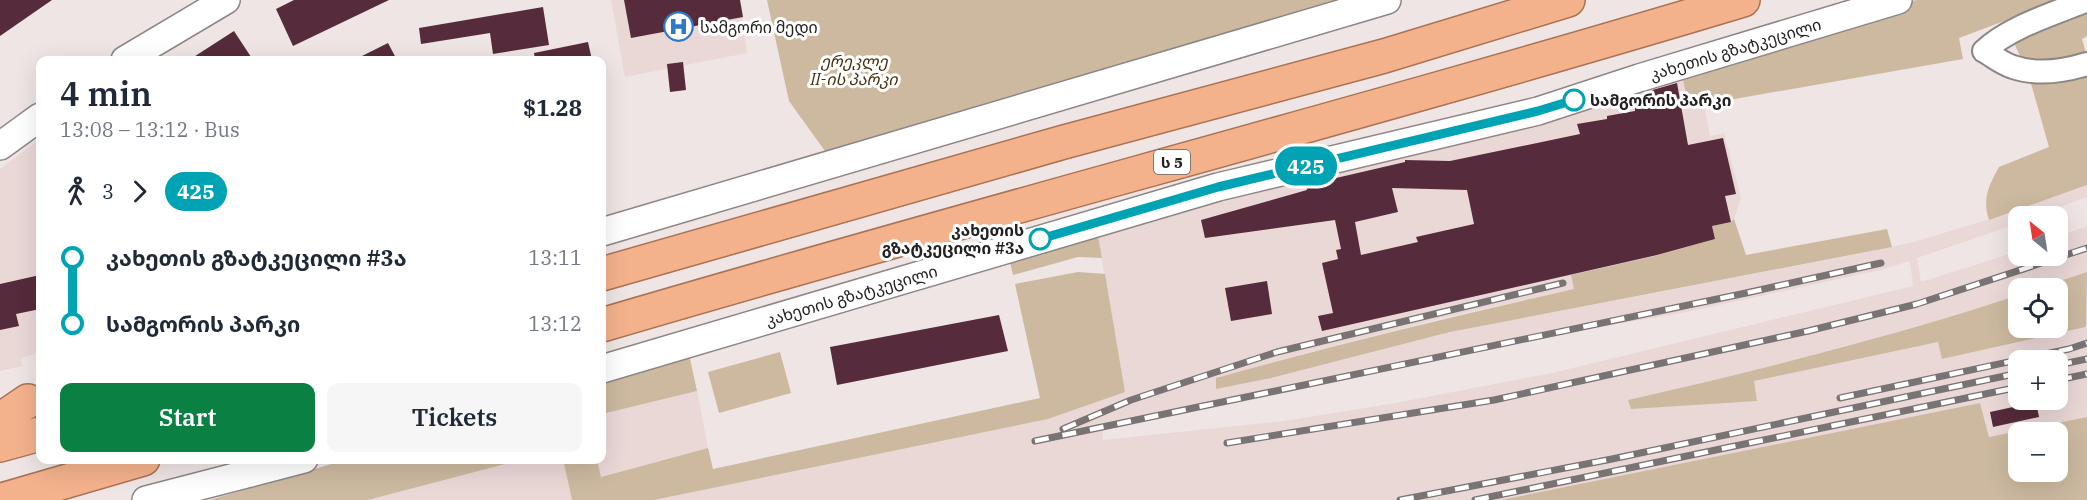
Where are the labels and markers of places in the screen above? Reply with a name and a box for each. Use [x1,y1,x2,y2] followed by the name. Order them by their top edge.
[663,11,695,43] hospital icon: სამგორი მედი
[700,17,818,38] place label: სამგორი მედი
[1563,89,1585,111] marker: სამგორის პარკი
[1590,90,1731,110] place label: სამგორის პარკი
[882,220,1024,259] place label: კახეთის გზატკეცილი #3ა
[1029,228,1051,250] marker: კახეთის გზატკეცილი #3ა

